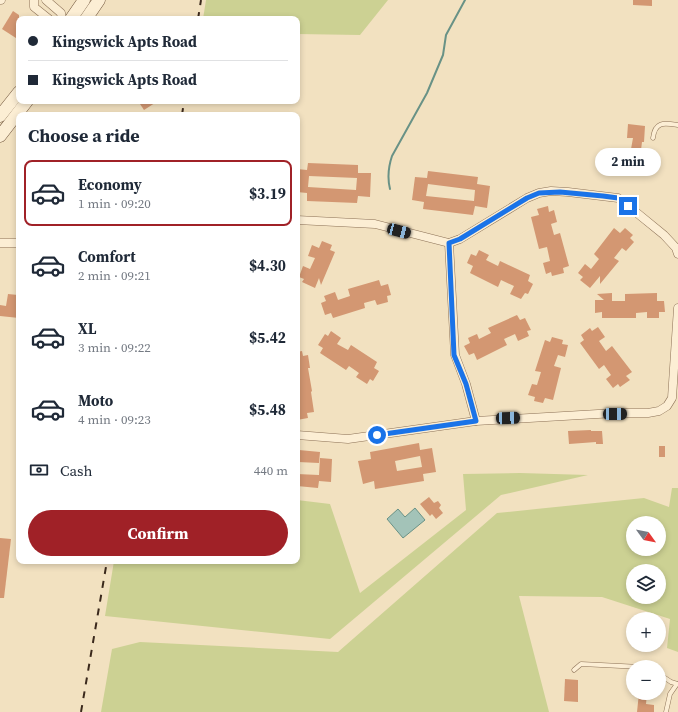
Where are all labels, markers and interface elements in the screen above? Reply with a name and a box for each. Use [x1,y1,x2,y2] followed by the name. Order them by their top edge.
[52,31,197,52] text: Kingswick Apts Road
[52,69,197,90] text: Kingswick Apts Road
[28,123,140,148] text: Choose a ride
[595,148,661,176] callout: 2 min
[611,153,645,170] text: 2 min
[78,174,142,195] text: Economy
[30,175,66,211] icon: car
[249,183,286,204] text: $3.19
[78,195,151,212] text: 1 min · 09:20
[619,197,637,215] route end
[386,222,412,240] car
[78,246,136,267] text: Comfort
[30,247,66,283] icon: car
[249,255,286,276] text: $4.30
[78,267,151,284] text: 2 min · 09:21
[78,318,97,339] text: XL
[30,319,66,355] icon: car
[249,327,286,348] text: $5.42
[78,339,151,356] text: 3 min · 09:22
[78,390,113,411] text: Moto
[30,391,66,427] icon: car
[249,399,286,420] text: $5.48
[603,408,627,420] car
[78,411,151,428] text: 4 min · 09:23
[496,412,520,424] car
[368,426,386,444] route start
[28,459,50,481] icon: cash
[60,460,92,481] text: Cash
[254,462,288,479] text: 440 m
[28,510,288,556] button: Confirm
[626,516,666,556] north arrow
[626,516,666,700] map controls
[626,564,666,604] button: layers
[626,612,666,652] button: +
[626,660,666,700] button: −

